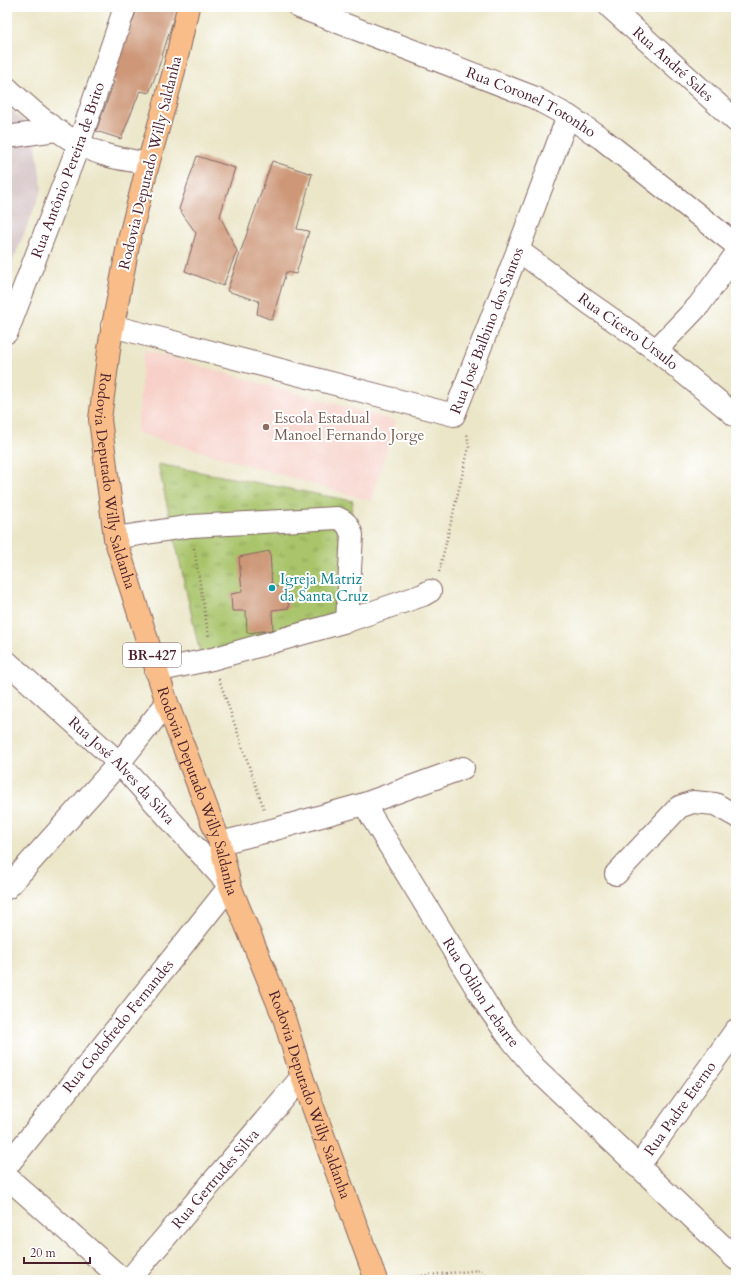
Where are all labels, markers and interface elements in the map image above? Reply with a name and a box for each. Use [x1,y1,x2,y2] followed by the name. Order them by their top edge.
[628,22,718,106] street label: Rua André Sales
[114,54,186,272] street label: Rodovia Deputado Willy Saldanha
[463,62,600,142] street label: Rua Coronel Totonho
[26,80,109,261] street label: Rua Antônio Pereira de Brito
[445,244,528,417] street label: Rua José Balbino dos Santos
[574,288,682,374] street label: Rua Cícero Ursulo
[90,372,141,592] street label: Rodovia Deputado Willy Saldanha
[274,408,424,445] place label: Escola Estadual Manoel Fernando Jorge
[261,422,271,432] marker: Escola Estadual Manoel Fernando Jorge
[280,569,368,606] place label: Igreja Matriz da Santa Cruz
[267,583,277,593] marker: Igreja Matriz da Santa Cruz
[123,643,181,667] road number: BR-427
[153,684,243,899] street label: Rodovia Deputado Willy Saldanha
[64,712,180,829] street label: Rua José Alves da Silva
[438,934,524,1052] street label: Rua Odilon Lebarre
[58,955,178,1097] street label: Rua Godofredo Fernandes
[264,987,356,1202] street label: Rodovia Deputado Willy Saldanha
[639,1057,721,1160] street label: Rua Padre Eterno
[167,1124,264,1233] street label: Rua Gertrudes Silva
[24,1239,90,1265] scale bar
[30,1245,57,1261] text: 20 m

